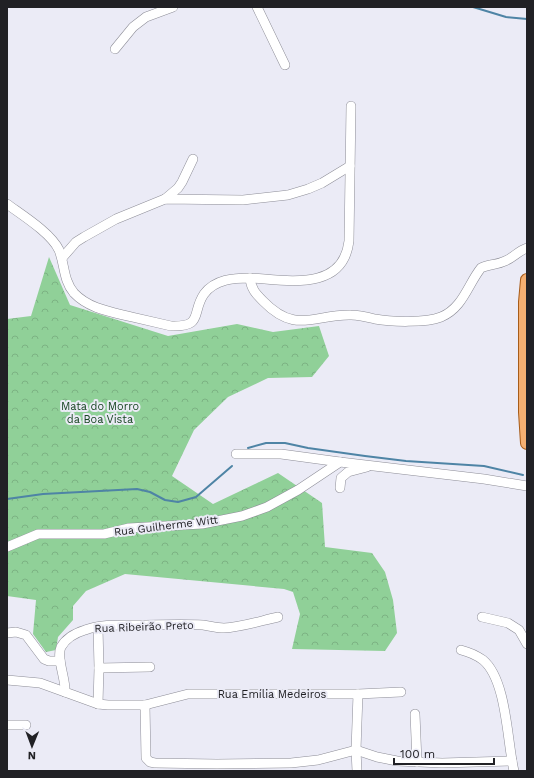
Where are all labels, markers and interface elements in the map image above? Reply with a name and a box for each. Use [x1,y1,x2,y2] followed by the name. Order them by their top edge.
[61,400,139,426] park label: Mata do Morro da Boa Vista
[113,513,219,539] street label: Rua Guilherme Witt
[94,619,194,635] street label: Rua Ribeirão Preto
[218,688,327,701] street label: Rua Emília Medeiros
[12,726,52,766] north arrow
[394,740,494,766] scale bar
[400,747,435,761] text: 100 m
[28,749,36,762] text: N

